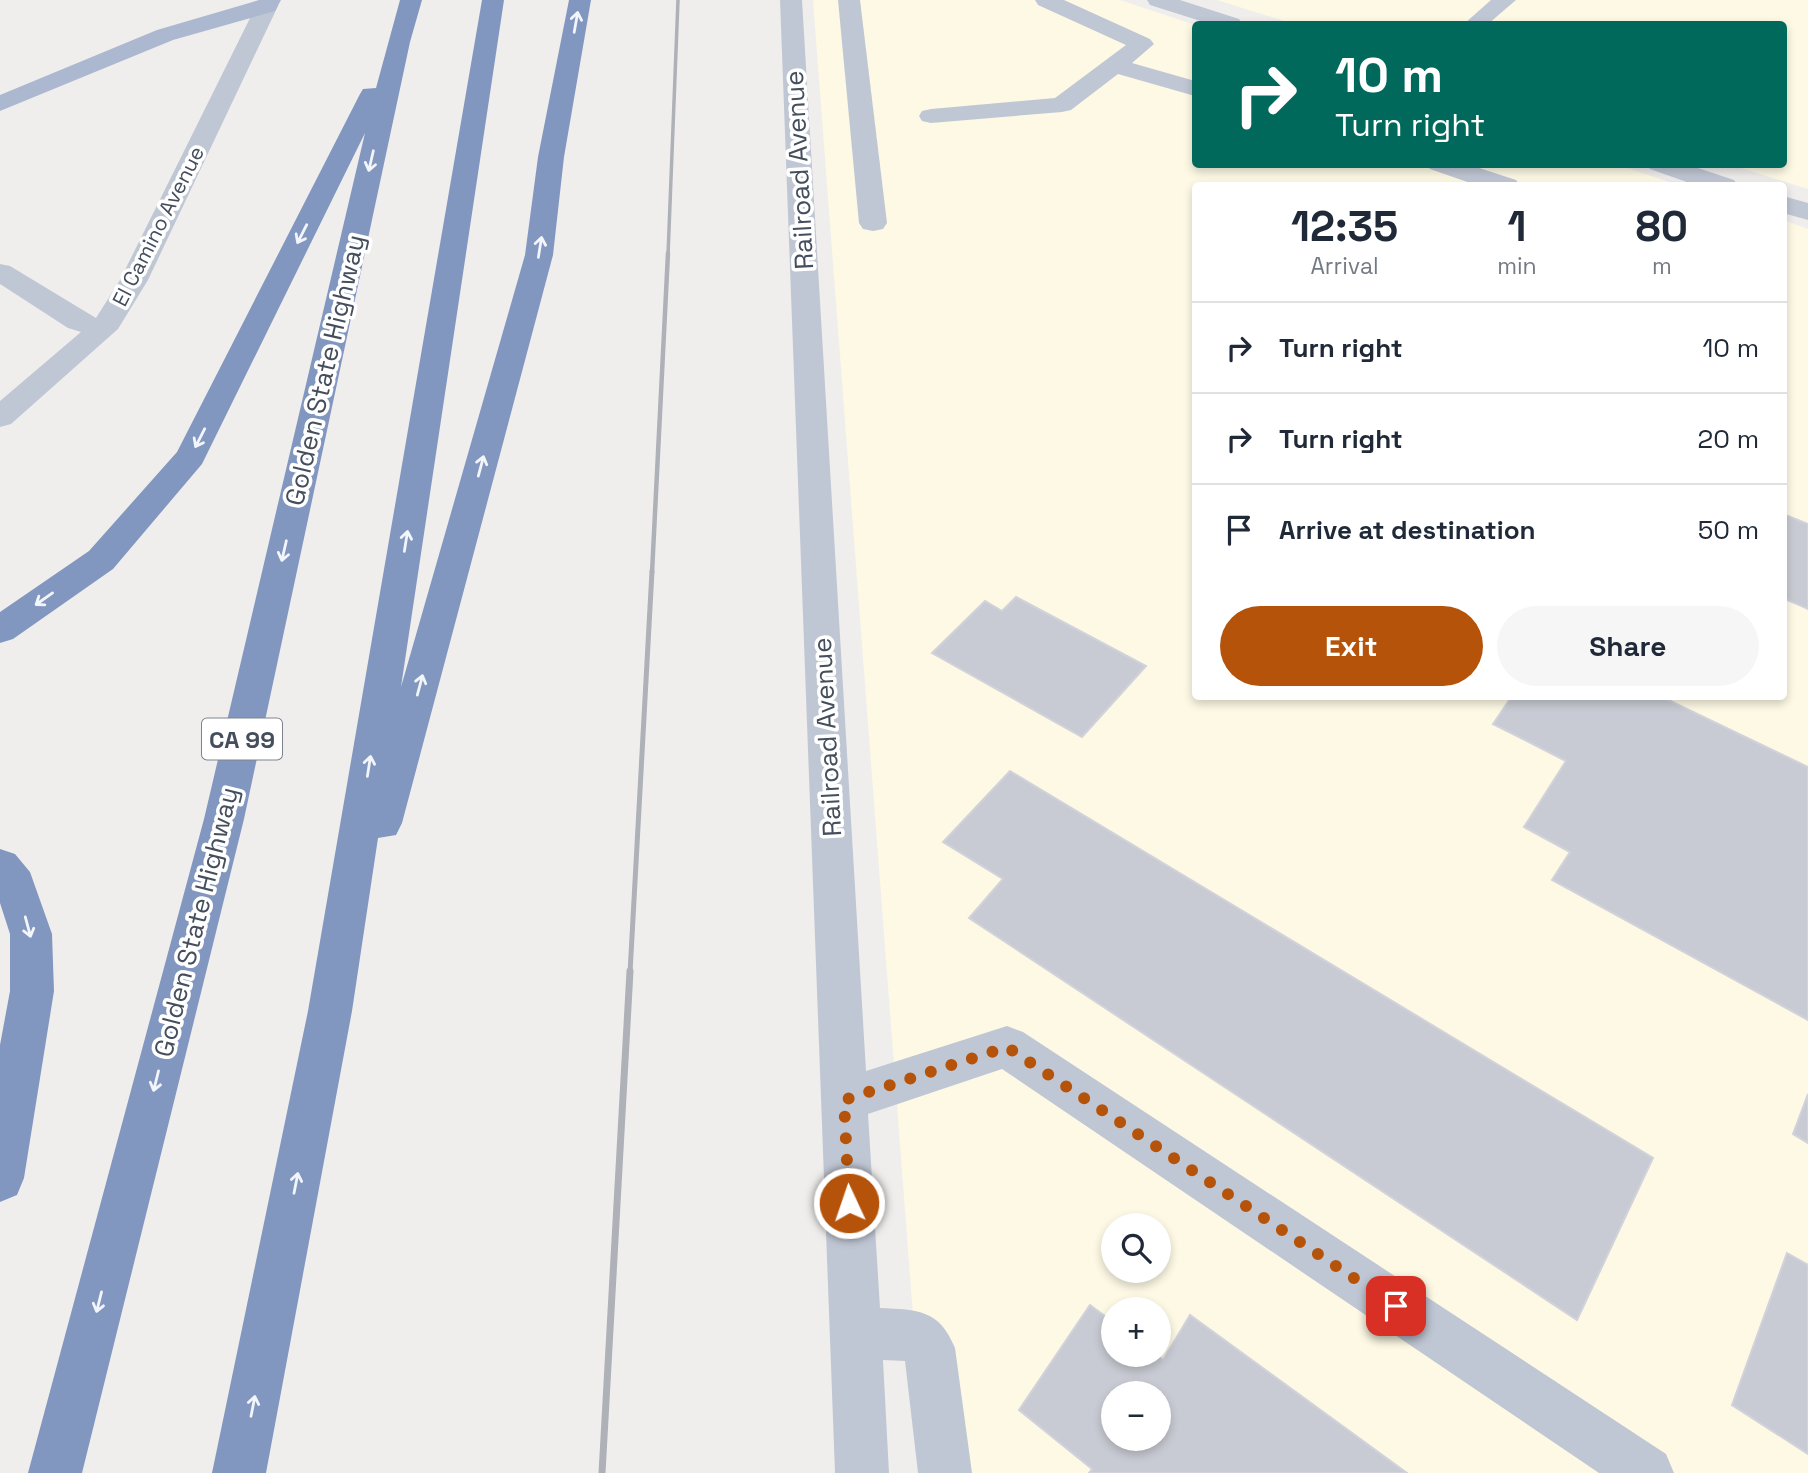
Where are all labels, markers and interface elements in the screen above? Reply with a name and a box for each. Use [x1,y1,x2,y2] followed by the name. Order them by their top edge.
[570,11,583,34] one-way arrow
[1335,44,1443,106] text: 10 m
[1220,49,1311,140] icon: right
[777,70,821,270] street label: Railroad Avenue
[1335,105,1485,145] text: Turn right
[106,141,210,311] street label: El Camino Avenue
[364,149,378,172] one-way arrow
[1291,200,1398,253] text: 12:35
[1507,200,1526,253] text: 1
[1636,200,1688,253] text: 80
[295,223,309,244] one-way arrow
[277,231,373,509] street label: Golden State Highway
[534,236,547,259] one-way arrow
[1310,251,1379,281] text: Arrival
[1497,251,1537,281] text: min
[1652,251,1672,281] text: m
[1220,329,1258,367] icon: right
[1279,331,1403,365] text: Turn right
[1702,331,1759,365] text: 10 m
[1220,420,1258,458] icon: right
[1279,422,1403,456] text: Turn right
[1698,422,1759,456] text: 20 m
[193,427,207,448] one-way arrow
[475,455,488,477] one-way arrow
[1220,511,1258,549] icon: arrive
[1279,513,1536,547] text: Arrive at destination
[1698,513,1759,547] text: 50 m
[399,530,412,553] one-way arrow
[277,539,290,562] one-way arrow
[35,592,54,606] one-way arrow
[1220,606,1483,686] button: Exit
[1497,606,1759,686] button: Share
[805,637,849,837] street label: Railroad Avenue
[414,675,427,697] one-way arrow
[202,718,282,760] road number: CA 99
[363,755,376,778] one-way arrow
[146,784,246,1060] street label: Golden State Highway
[22,915,35,938] one-way arrow
[149,1069,162,1092] one-way arrow
[812,1166,886,1240] position arrow
[290,1172,304,1195] one-way arrow
[1101,1213,1171,1451] map controls
[1101,1213,1171,1283] button: search
[1366,1276,1426,1336] pin
[1377,1287,1415,1325] icon: arrive
[92,1290,105,1312] one-way arrow
[1101,1297,1171,1367] button: +
[1101,1381,1171,1451] button: −
[246,1395,260,1418] one-way arrow

